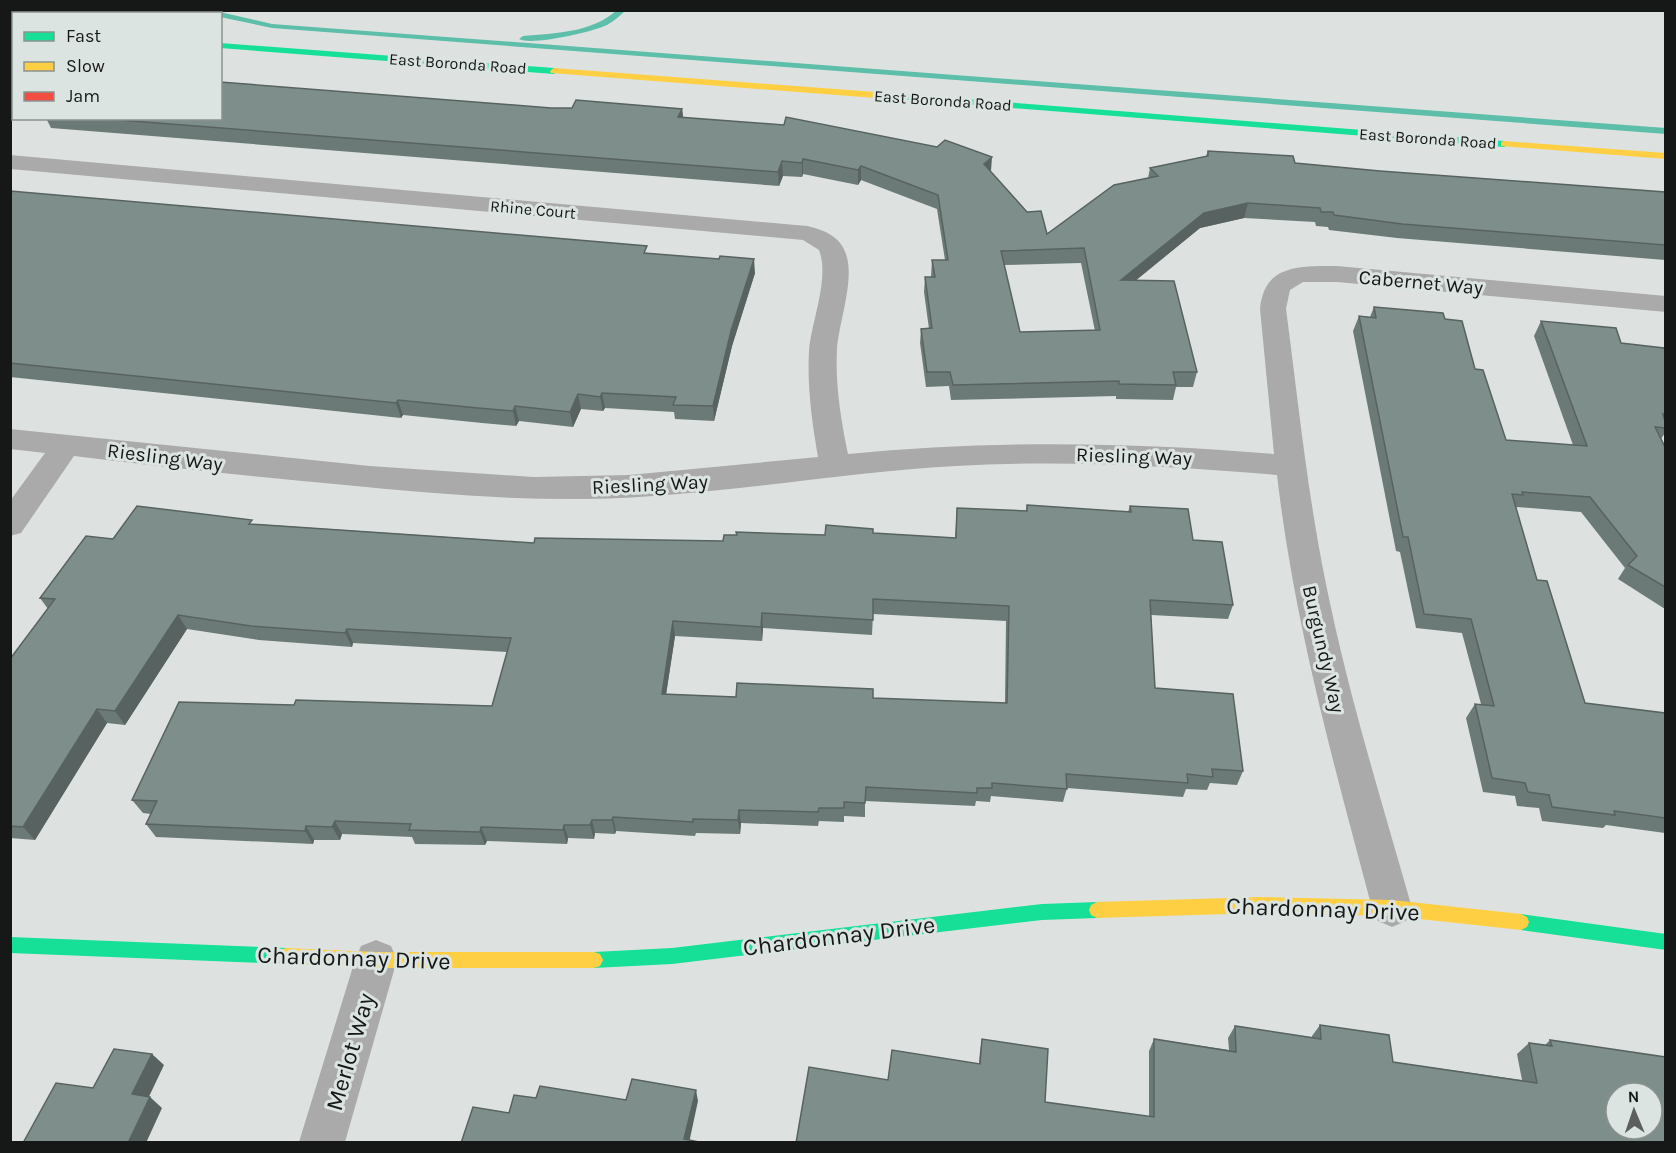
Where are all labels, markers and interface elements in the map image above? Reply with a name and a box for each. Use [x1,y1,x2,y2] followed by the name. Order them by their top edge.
[12,12,222,120] legend
[66,25,101,47] text: Fast
[389,49,527,78] street label: East Boronda Road
[66,55,105,77] text: Slow
[66,85,100,107] text: Jam
[874,86,1012,115] street label: East Boronda Road
[1359,124,1497,153] street label: East Boronda Road
[489,196,577,223] street label: Rhine Court
[1358,266,1484,299] street label: Cabernet Way
[106,439,224,476] street label: Riesling Way
[1075,443,1192,470] street label: Riesling Way
[591,470,709,499] street label: Riesling Way
[1298,583,1349,715] street label: Burgundy Way
[1226,892,1420,926] street label: Chardonnay Drive
[741,910,937,962] street label: Chardonnay Drive
[257,941,451,975] street label: Chardonnay Drive
[320,990,380,1114] street label: Merlot Way
[1604,1081,1664,1141] north arrow
[1627,1087,1640,1106] text: N

